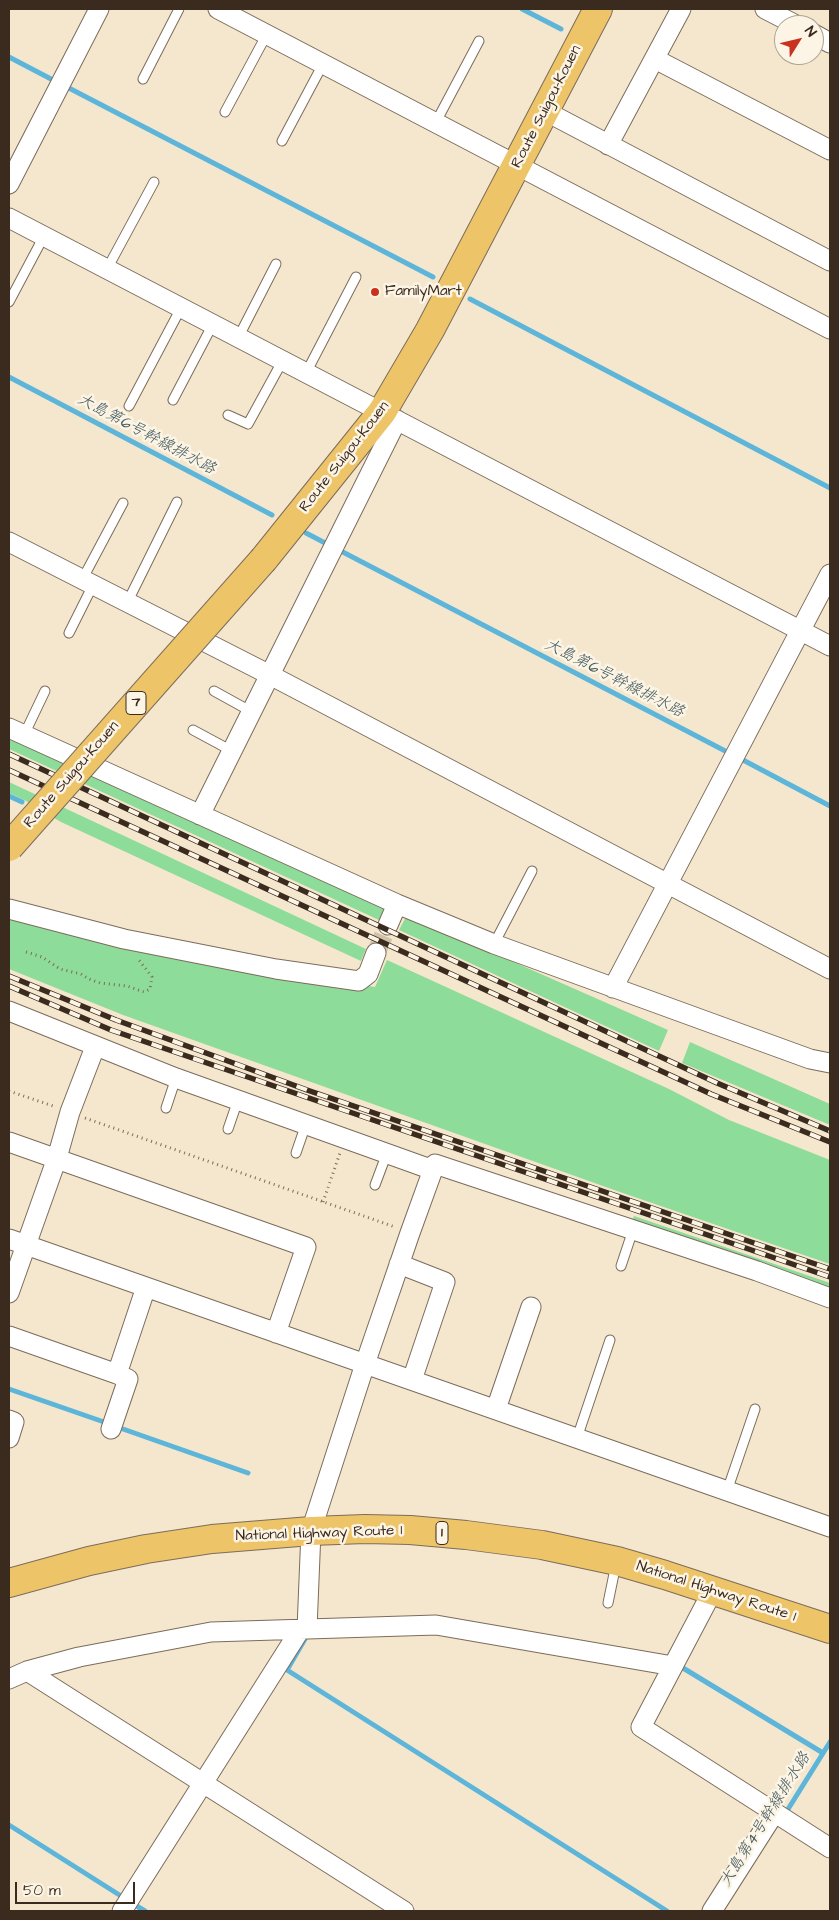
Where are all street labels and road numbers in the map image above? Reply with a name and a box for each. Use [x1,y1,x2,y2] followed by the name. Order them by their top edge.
[508,42,586,172] street label: Route Suigou-Kouen
[296,398,394,516] street label: Route Suigou-Kouen
[126,691,146,714] road number: 7
[21,718,123,832] street label: Route Suigou-Kouen
[235,1522,403,1546] street label: National Highway Route 1
[436,1522,448,1545] road number: 1
[634,1558,798,1626] street label: National Highway Route 1

